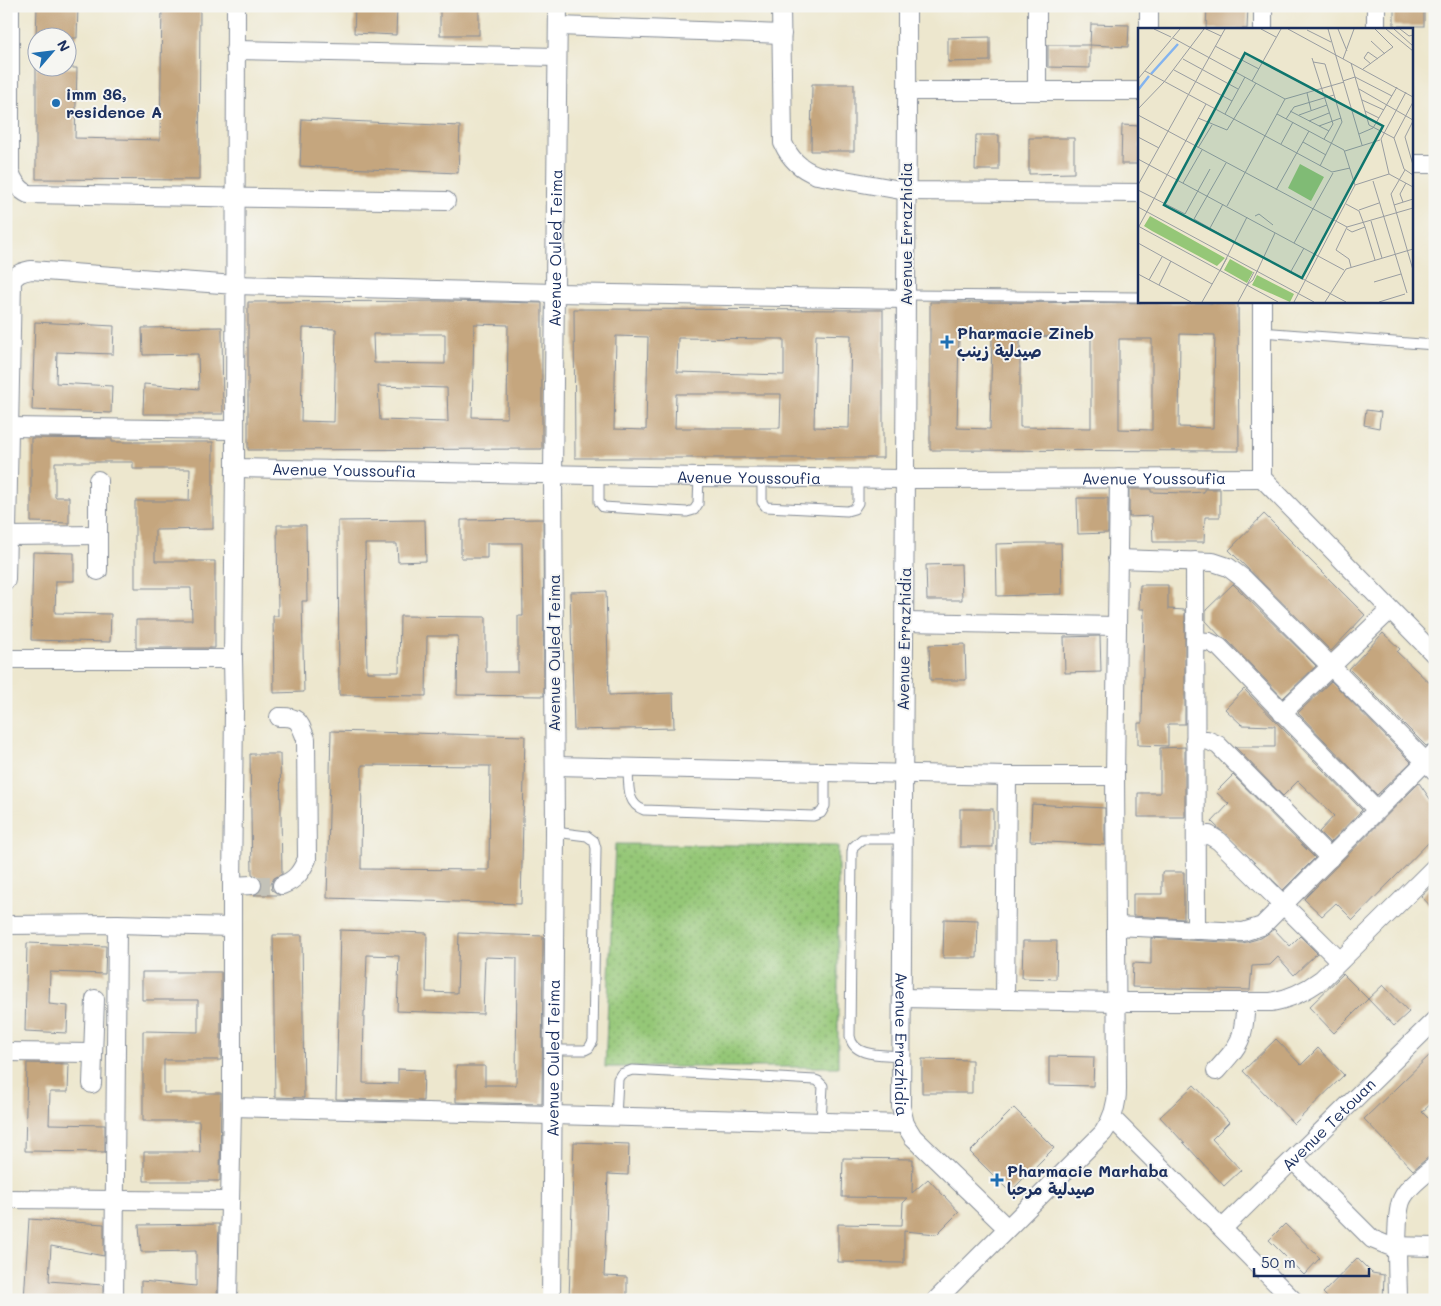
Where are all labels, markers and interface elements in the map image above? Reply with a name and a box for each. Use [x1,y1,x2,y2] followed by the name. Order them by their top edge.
[28,28,78,78] north arrow
[1138,28,1414,302] inset map
[53,37,75,55] text: N
[66,83,162,122] place label: imm 36, residence A
[50,97,62,109] marker: imm 36, residence A
[895,162,916,306] street label: Avenue Errazhidia
[544,169,566,327] street label: Avenue Ouled Teima
[957,322,1094,361] place label: Pharmacie Zineb صيدلية زينب
[941,336,953,348] marker: Pharmacie Zineb صيدلية زينب
[272,458,416,482] street label: Avenue Youssoufia
[677,466,821,488] street label: Avenue Youssoufia
[1082,467,1226,489] street label: Avenue Youssoufia
[892,567,915,711] street label: Avenue Errazhidia
[543,574,564,732] street label: Avenue Ouled Teima
[891,972,914,1118] street label: Avenue Errazhidia
[541,979,564,1137] street label: Avenue Ouled Teima
[1277,1073,1380,1175] street label: Avenue Tetouan
[1007,1160,1169,1199] place label: Pharmacie Marhaba صيدلية مرحبا
[991,1174,1003,1186] marker: Pharmacie Marhaba صيدلية مرحبا
[1254,1246,1368,1278] scale bar
[1261,1252,1296,1272] text: 50 m

